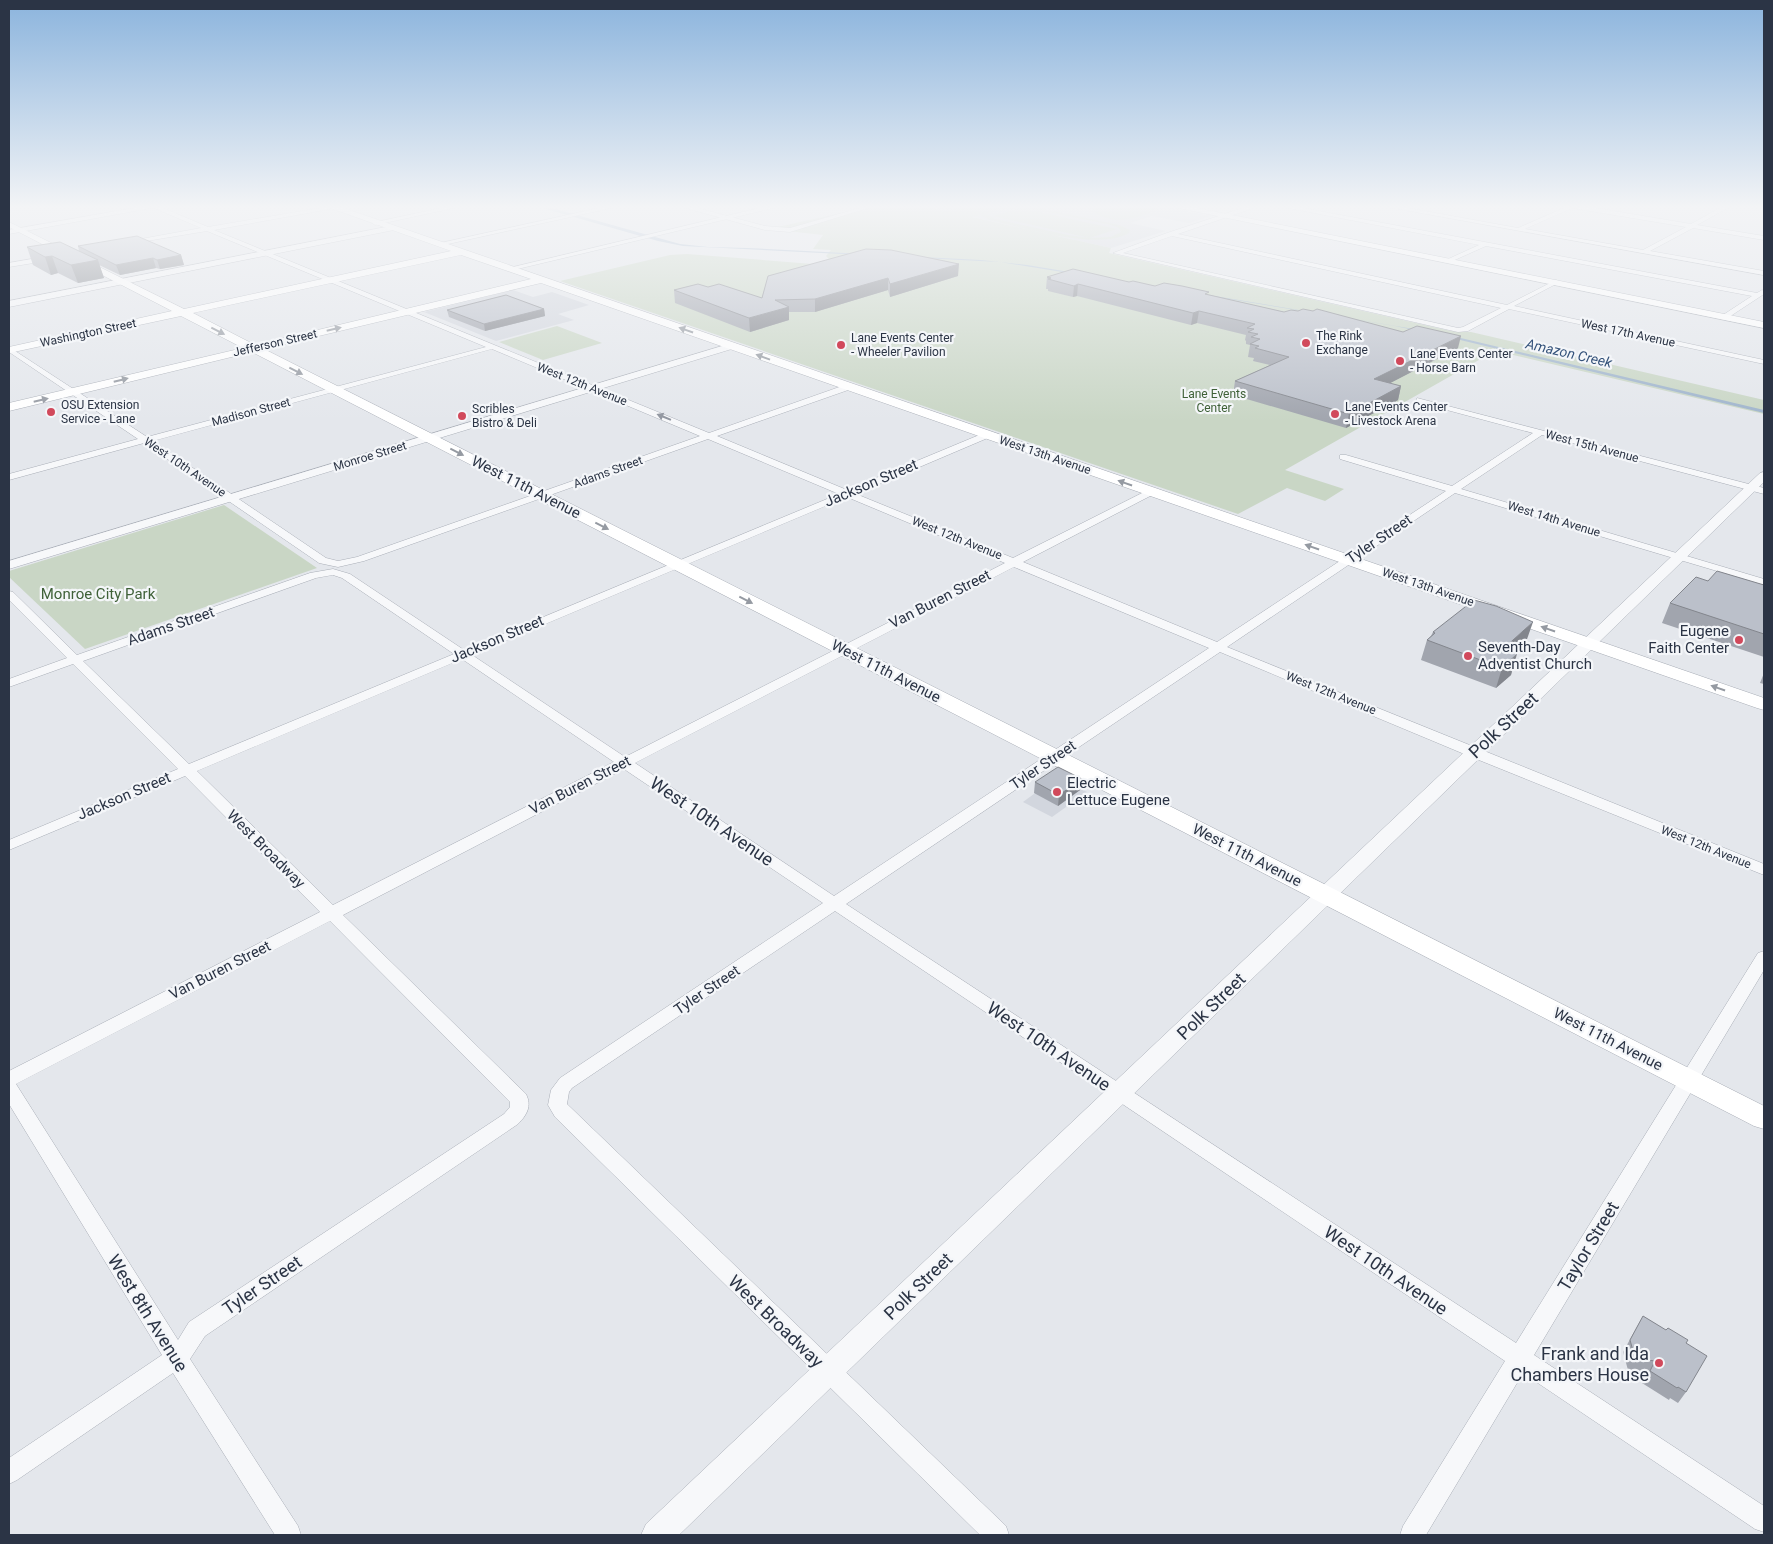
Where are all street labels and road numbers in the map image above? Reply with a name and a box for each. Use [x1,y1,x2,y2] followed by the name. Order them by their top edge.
[39,316,137,350] street label: Washington Street
[1580,316,1676,350] street label: West 17th Avenue
[232,326,319,359] street label: Jefferson Street
[535,359,629,409] street label: West 12th Avenue
[210,395,292,429] street label: Madison Street
[1544,427,1640,465] street label: West 15th Avenue
[997,433,1093,477] street label: West 13th Avenue
[141,434,229,500] street label: West 10th Avenue
[332,438,408,474] street label: Monroe Street
[468,452,584,522] street label: West 11th Avenue
[572,453,645,491] street label: Adams Street
[822,455,921,511] street label: Jackson Street
[1506,498,1602,540] street label: West 14th Avenue
[1343,510,1415,568] street label: Tyler Street
[910,513,1004,563] street label: West 12th Avenue
[1380,565,1476,609] street label: West 13th Avenue
[886,566,994,632] street label: Van Buren Street
[125,603,217,649] street label: Adams Street
[448,611,547,667] street label: Jackson Street
[828,636,944,706] street label: West 11th Avenue
[1284,668,1378,718] street label: West 12th Avenue
[1464,688,1542,762] street label: Polk Street
[1007,736,1079,794] street label: Tyler Street
[526,752,634,818] street label: Van Buren Street
[75,768,174,824] street label: Jackson Street
[646,772,778,870] street label: West 10th Avenue
[223,806,309,892] street label: West Broadway
[1189,820,1305,890] street label: West 11th Avenue
[1659,822,1753,872] street label: West 12th Avenue
[166,937,274,1003] street label: Van Buren Street
[671,961,743,1019] street label: Tyler Street
[1172,968,1250,1044] street label: Polk Street
[983,997,1115,1095] street label: West 10th Avenue
[1550,1004,1666,1074] street label: West 11th Avenue
[1553,1197,1623,1295] street label: Taylor Street
[1320,1221,1452,1319] street label: West 10th Avenue
[879,1248,957,1324] street label: Polk Street
[104,1251,192,1375] street label: West 8th Avenue
[219,1251,306,1319] street label: Tyler Street
[724,1270,828,1372] street label: West Broadway

